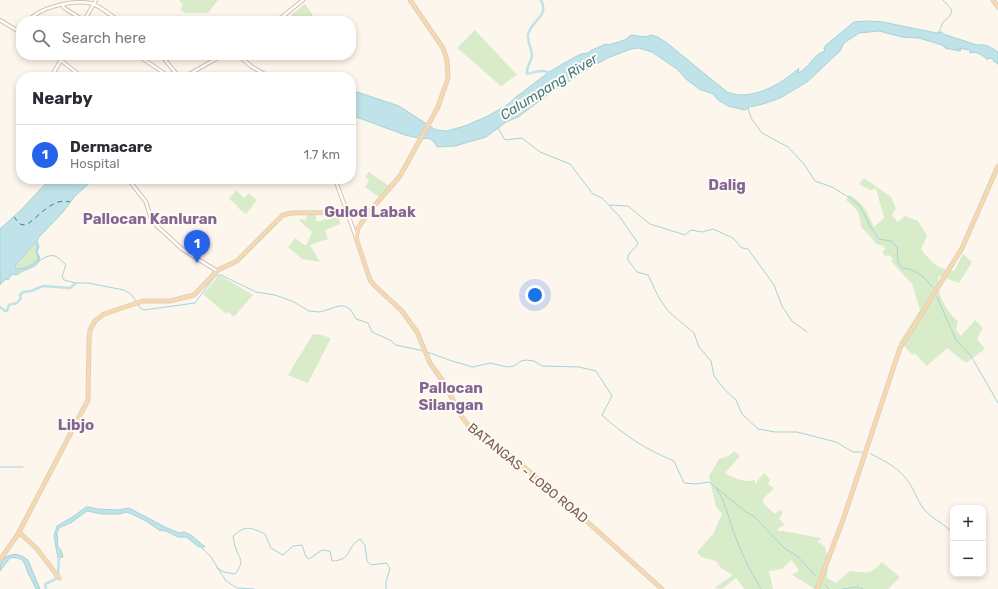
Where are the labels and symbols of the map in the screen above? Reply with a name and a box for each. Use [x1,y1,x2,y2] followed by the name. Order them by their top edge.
[497,50,601,124] water label: Calumpang River
[708,176,746,194] district label: Dalig
[324,203,416,221] district label: Gulod Labak
[83,210,217,228] district label: Pallocan Kanluran
[184,230,210,263] pin: 1
[525,285,545,305] your location
[418,379,484,414] district label: Pallocan Silangan
[58,416,94,434] district label: Libjo
[465,420,591,526] street label: BATANGAS - LOBO ROAD

